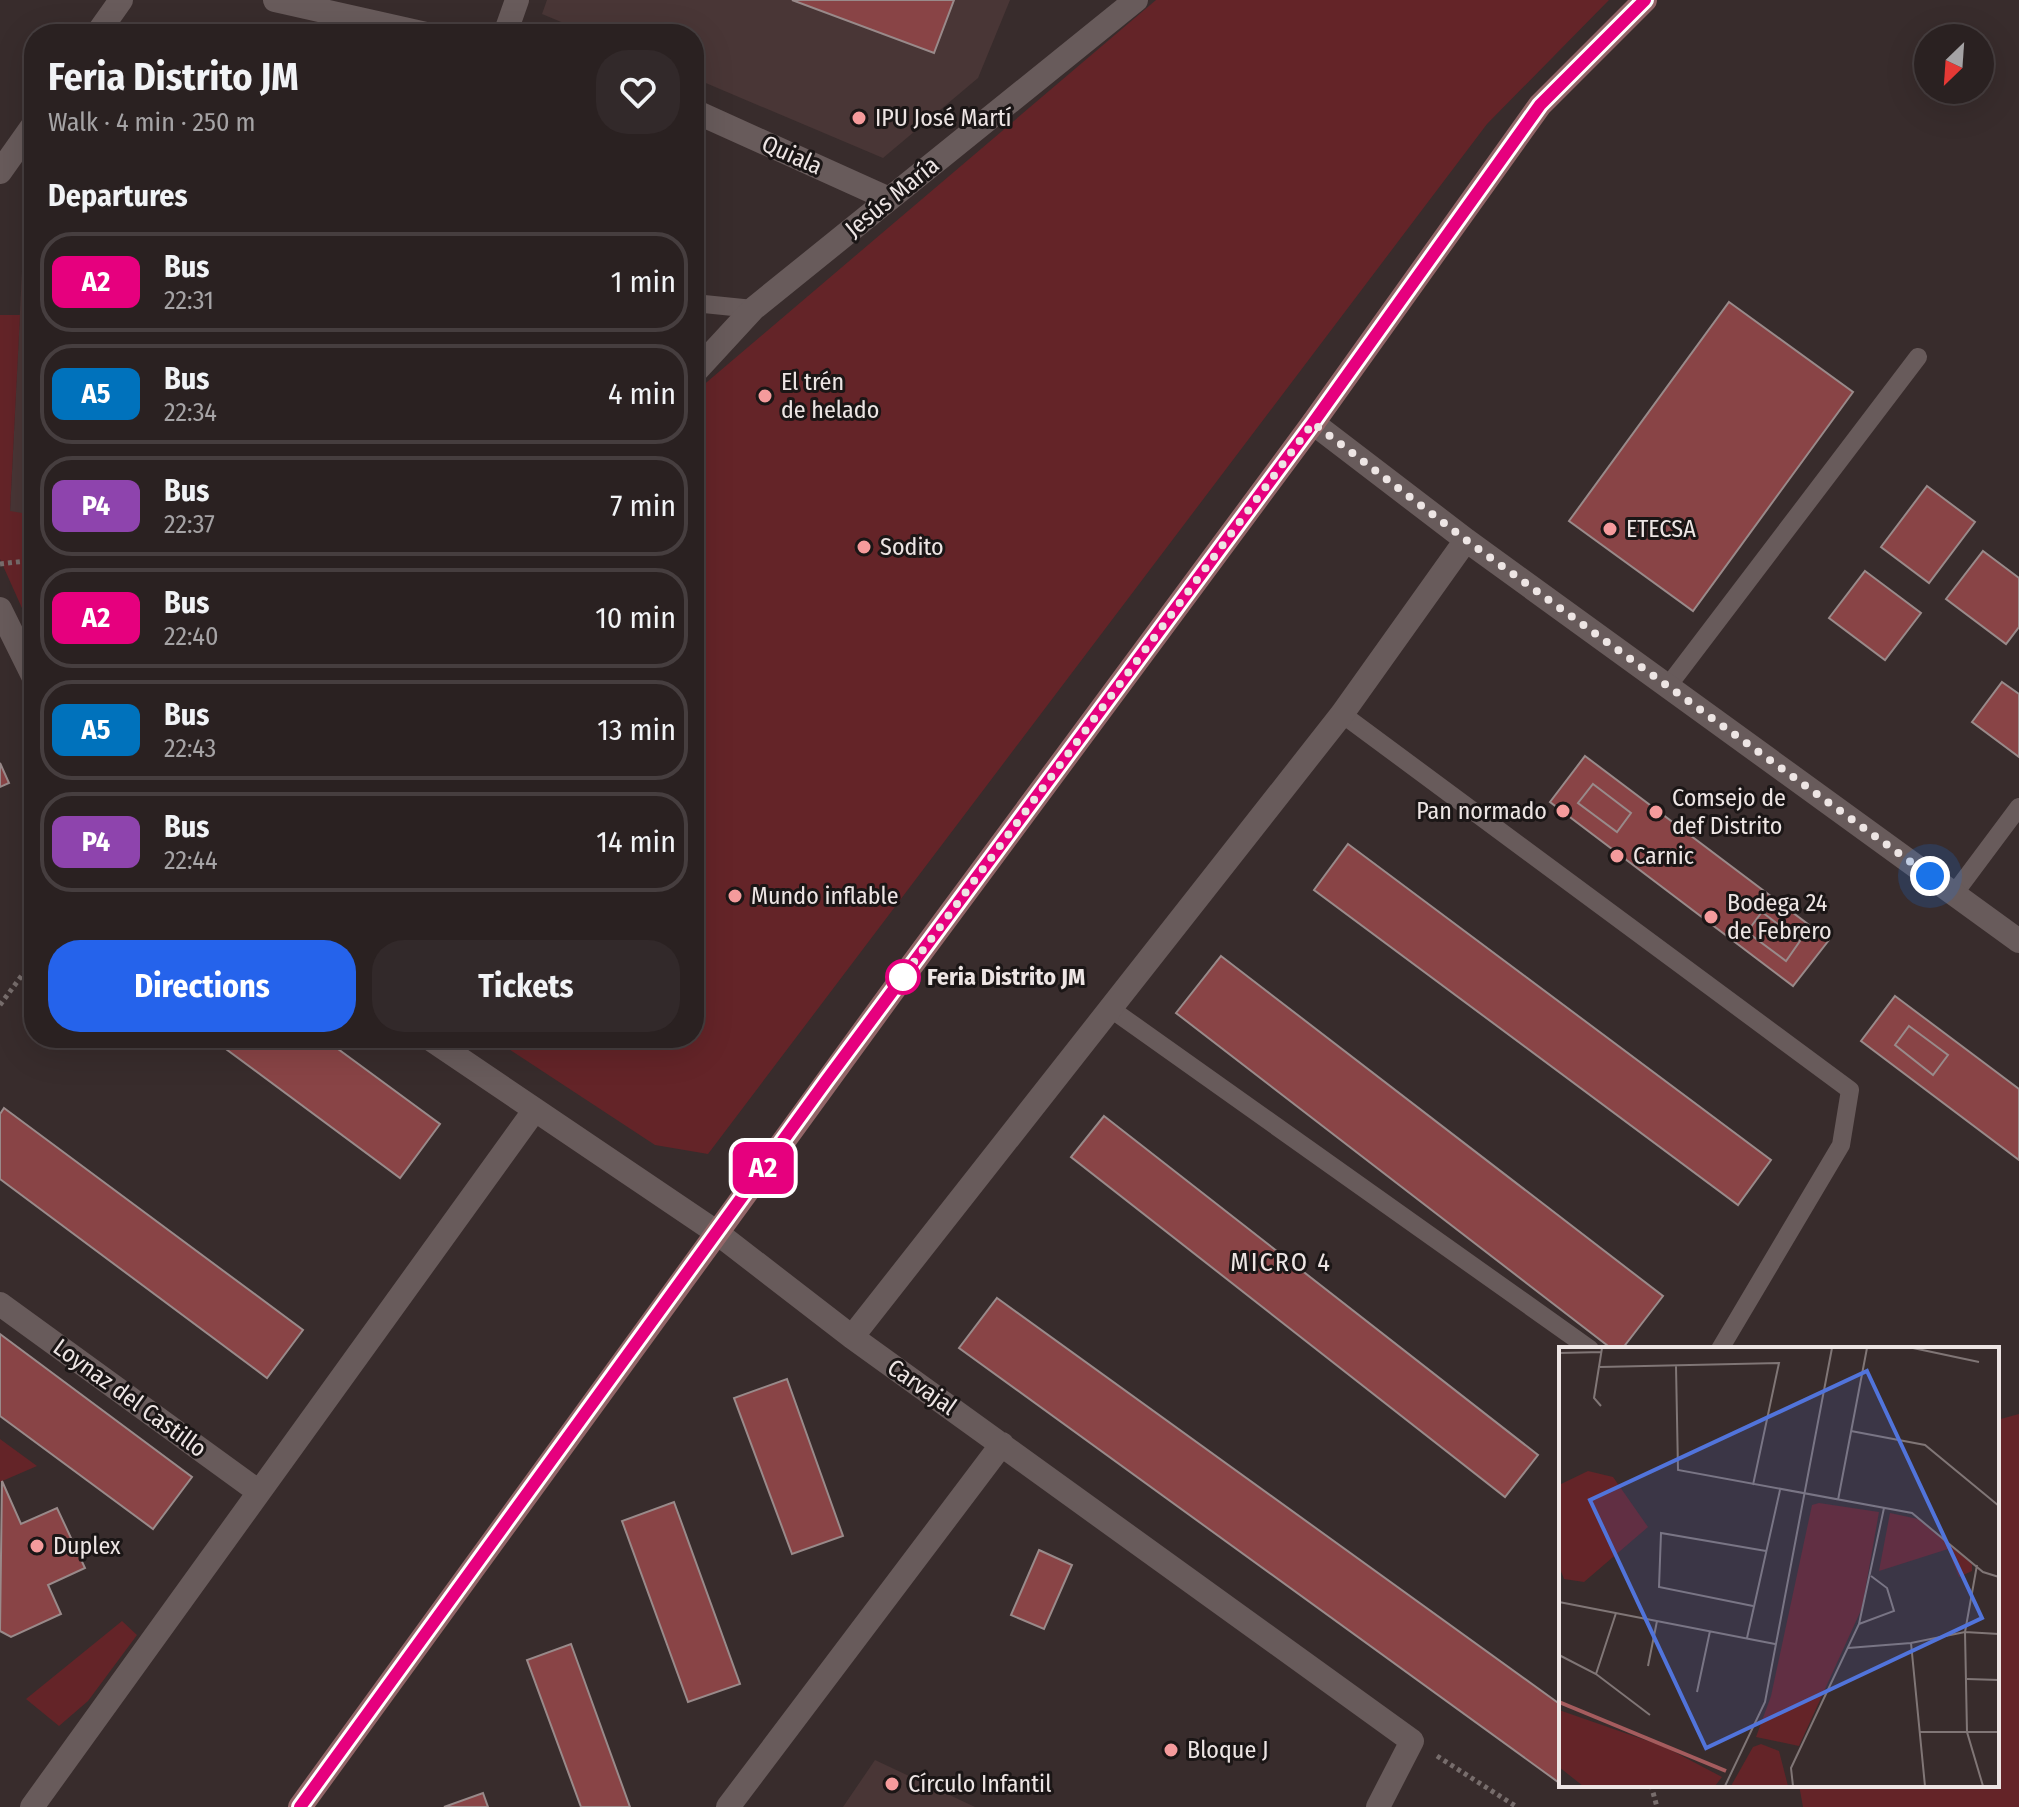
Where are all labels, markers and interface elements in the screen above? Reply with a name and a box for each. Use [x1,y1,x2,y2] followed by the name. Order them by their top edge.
[1914,24,1994,104] north arrow
[1914,24,1994,104] map controls
[596,50,680,134] button: heart
[48,54,299,100] text: Feria Distrito JM
[875,104,1012,132] place label: IPU José Martí
[48,107,256,138] text: Walk · 4 min · 250 m
[850,109,868,127] marker: IPU José Martí
[757,129,827,181] street label: Quiala
[840,151,944,243] street label: Jesús María
[48,178,188,214] text: Departures
[164,249,209,285] text: Bus
[611,264,676,300] text: 1 min
[82,265,110,298] text: A2
[164,285,214,316] text: 22:31
[164,361,209,397] text: Bus
[781,368,879,424] place label: El trén de helado
[608,376,676,412] text: 4 min
[82,377,110,410] text: A5
[756,387,774,405] marker: El trén de helado
[164,397,217,428] text: 22:34
[164,473,209,509] text: Bus
[610,488,676,524] text: 7 min
[82,489,110,522] text: P4
[164,509,215,540] text: 22:37
[1626,515,1696,543] place label: ETECSA
[1601,520,1619,538] marker: ETECSA
[880,533,944,561] place label: Sodito
[855,538,873,556] marker: Sodito
[164,585,209,621] text: Bus
[595,600,676,636] text: 10 min
[82,601,110,634] text: A2
[164,621,218,652] text: 22:40
[164,697,209,733] text: Bus
[597,712,676,748] text: 13 min
[82,713,110,746] text: A5
[164,733,216,764] text: 22:43
[1672,784,1786,840] place label: Comsejo de def Distrito
[1416,797,1547,825] place label: Pan normado
[1554,802,1572,820] marker: Pan normado
[1647,803,1665,821] marker: Comsejo de def Distrito
[164,809,209,845] text: Bus
[596,824,676,860] text: 14 min
[82,825,110,858] text: P4
[1633,842,1694,870] place label: Carnic
[164,845,217,876] text: 22:44
[1608,847,1626,865] marker: Carnic
[1910,856,1950,896] your location
[751,882,899,910] place label: Mundo inflable
[726,887,744,905] marker: Mundo inflable
[1727,889,1832,945] place label: Bodega 24 de Febrero
[1702,908,1720,926] marker: Bodega 24 de Febrero
[48,940,356,1032] button: Directions
[372,940,680,1032] button: Tickets
[886,960,920,994] marker: Feria Distrito JM
[927,963,1085,991] place label: Feria Distrito JM
[727,1142,799,1194] line badge: A2
[749,1151,777,1184] text: A2
[1230,1247,1332,1278] district label: MICRO 4
[48,1333,212,1463] street label: Loynaz del Castillo
[1559,1347,1999,1787] inset map
[882,1353,962,1421] street label: Carvajal
[53,1532,121,1560] place label: Duplex
[28,1537,46,1555] marker: Duplex
[1187,1736,1268,1764] place label: Bloque J
[1162,1741,1180,1759] marker: Bloque J
[908,1770,1051,1798] place label: Círculo Infantil
[883,1775,901,1793] marker: Círculo Infantil

